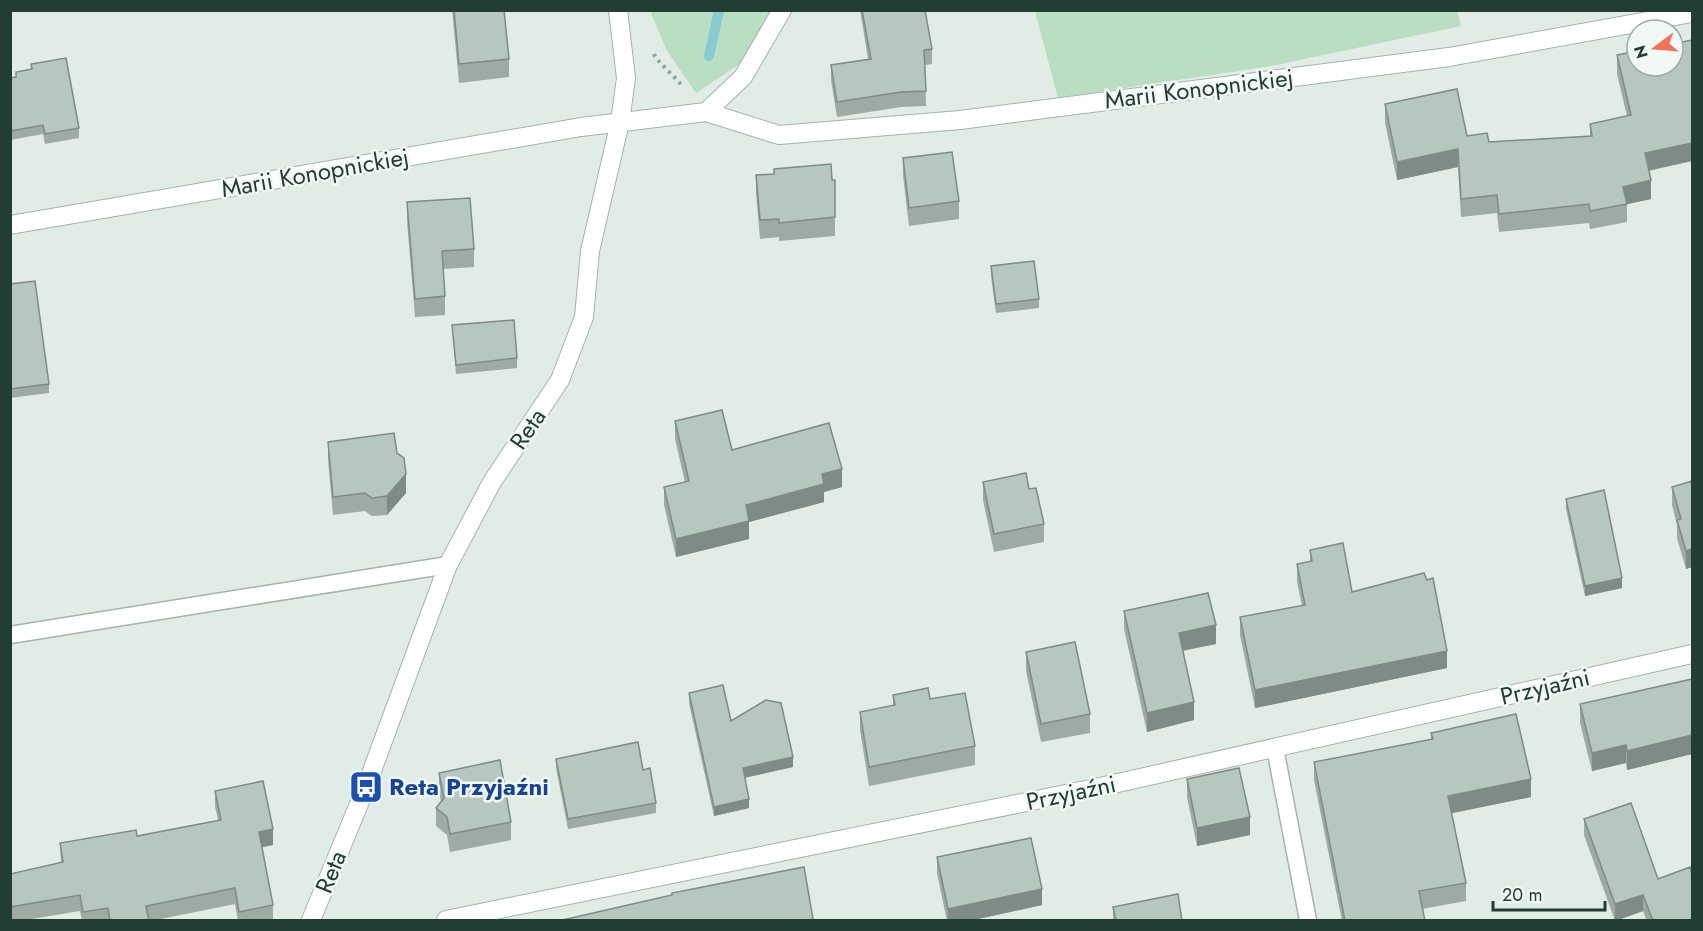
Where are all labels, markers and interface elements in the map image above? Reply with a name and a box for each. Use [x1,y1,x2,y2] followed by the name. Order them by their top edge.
[1625,18,1685,78] north arrow
[1628,43,1654,61] text: N
[1103,60,1295,117] street label: Marii Konopnickiej
[218,139,411,206] street label: Marii Konopnickiej
[501,401,554,456] street label: Reta
[1497,659,1593,714] street label: Przyjaźni
[1023,766,1119,819] street label: Przyjaźni
[348,769,384,805] bus stop icon: Reta Przyjaźni
[389,769,549,804] place label: Reta Przyjaźni
[306,845,355,898] street label: Reta
[1493,874,1606,912] scale bar
[1502,882,1542,908] text: 20 m

